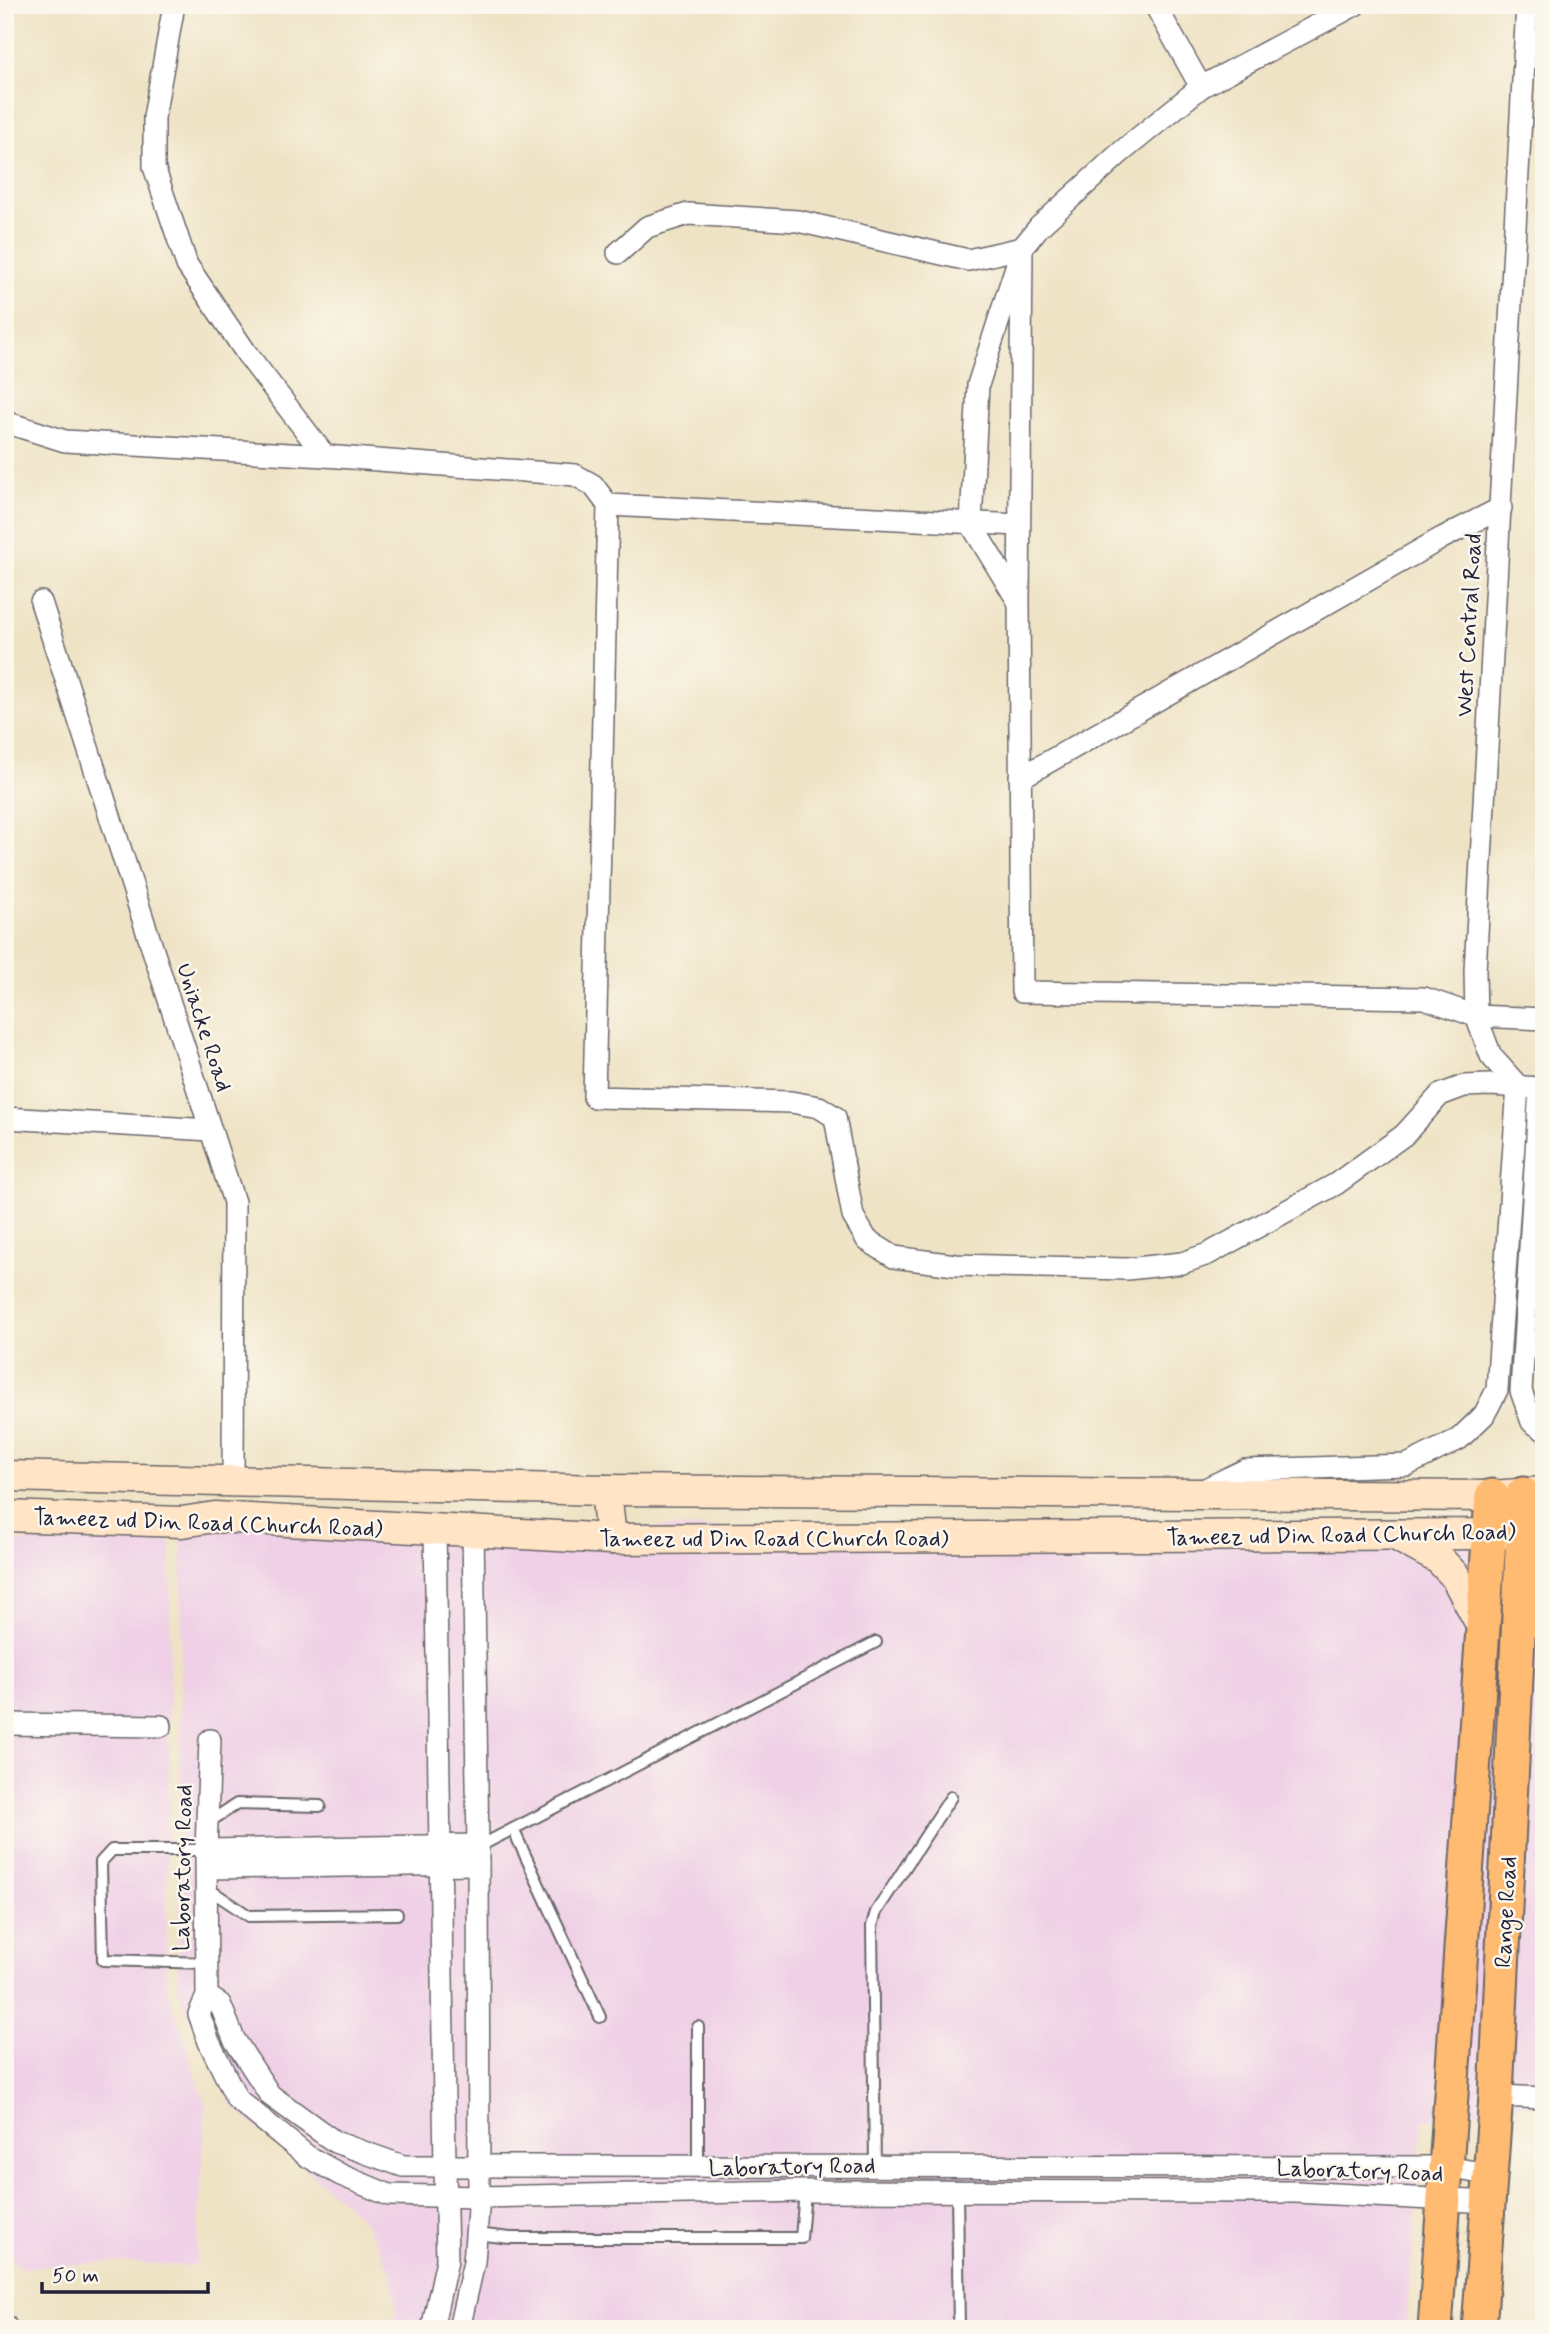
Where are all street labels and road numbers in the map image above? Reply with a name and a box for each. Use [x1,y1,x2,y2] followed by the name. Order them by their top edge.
[1450,533,1490,718] street label: West Central Road
[168,960,238,1096] street label: Uniacke Road
[33,1503,383,1545] street label: Tameez ud Din Road (Church Road)
[1166,1518,1516,1554] street label: Tameez ud Din Road (Church Road)
[599,1525,949,1555] street label: Tameez ud Din Road (Church Road)
[168,1784,200,1952] street label: Laboratory Road
[1489,1856,1527,1969] street label: Range Road
[708,2152,876,2184] street label: Laboratory Road
[1276,2154,1444,2190] street label: Laboratory Road

